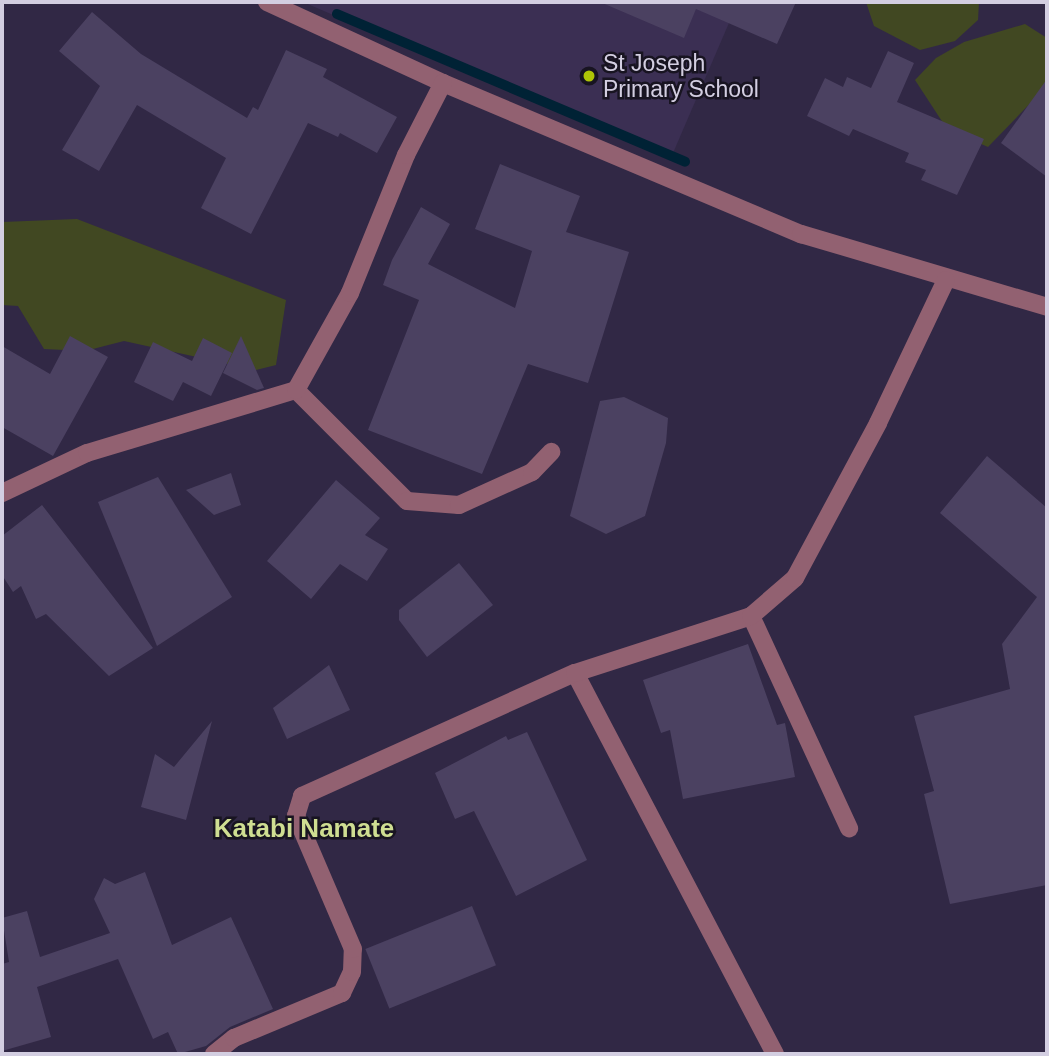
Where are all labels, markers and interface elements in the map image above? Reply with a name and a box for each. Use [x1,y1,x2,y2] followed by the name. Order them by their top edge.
[603,49,759,103] place label: St Joseph Primary School
[581,68,597,84] marker: St Joseph Primary School
[214,813,394,845] district label: Katabi Namate

